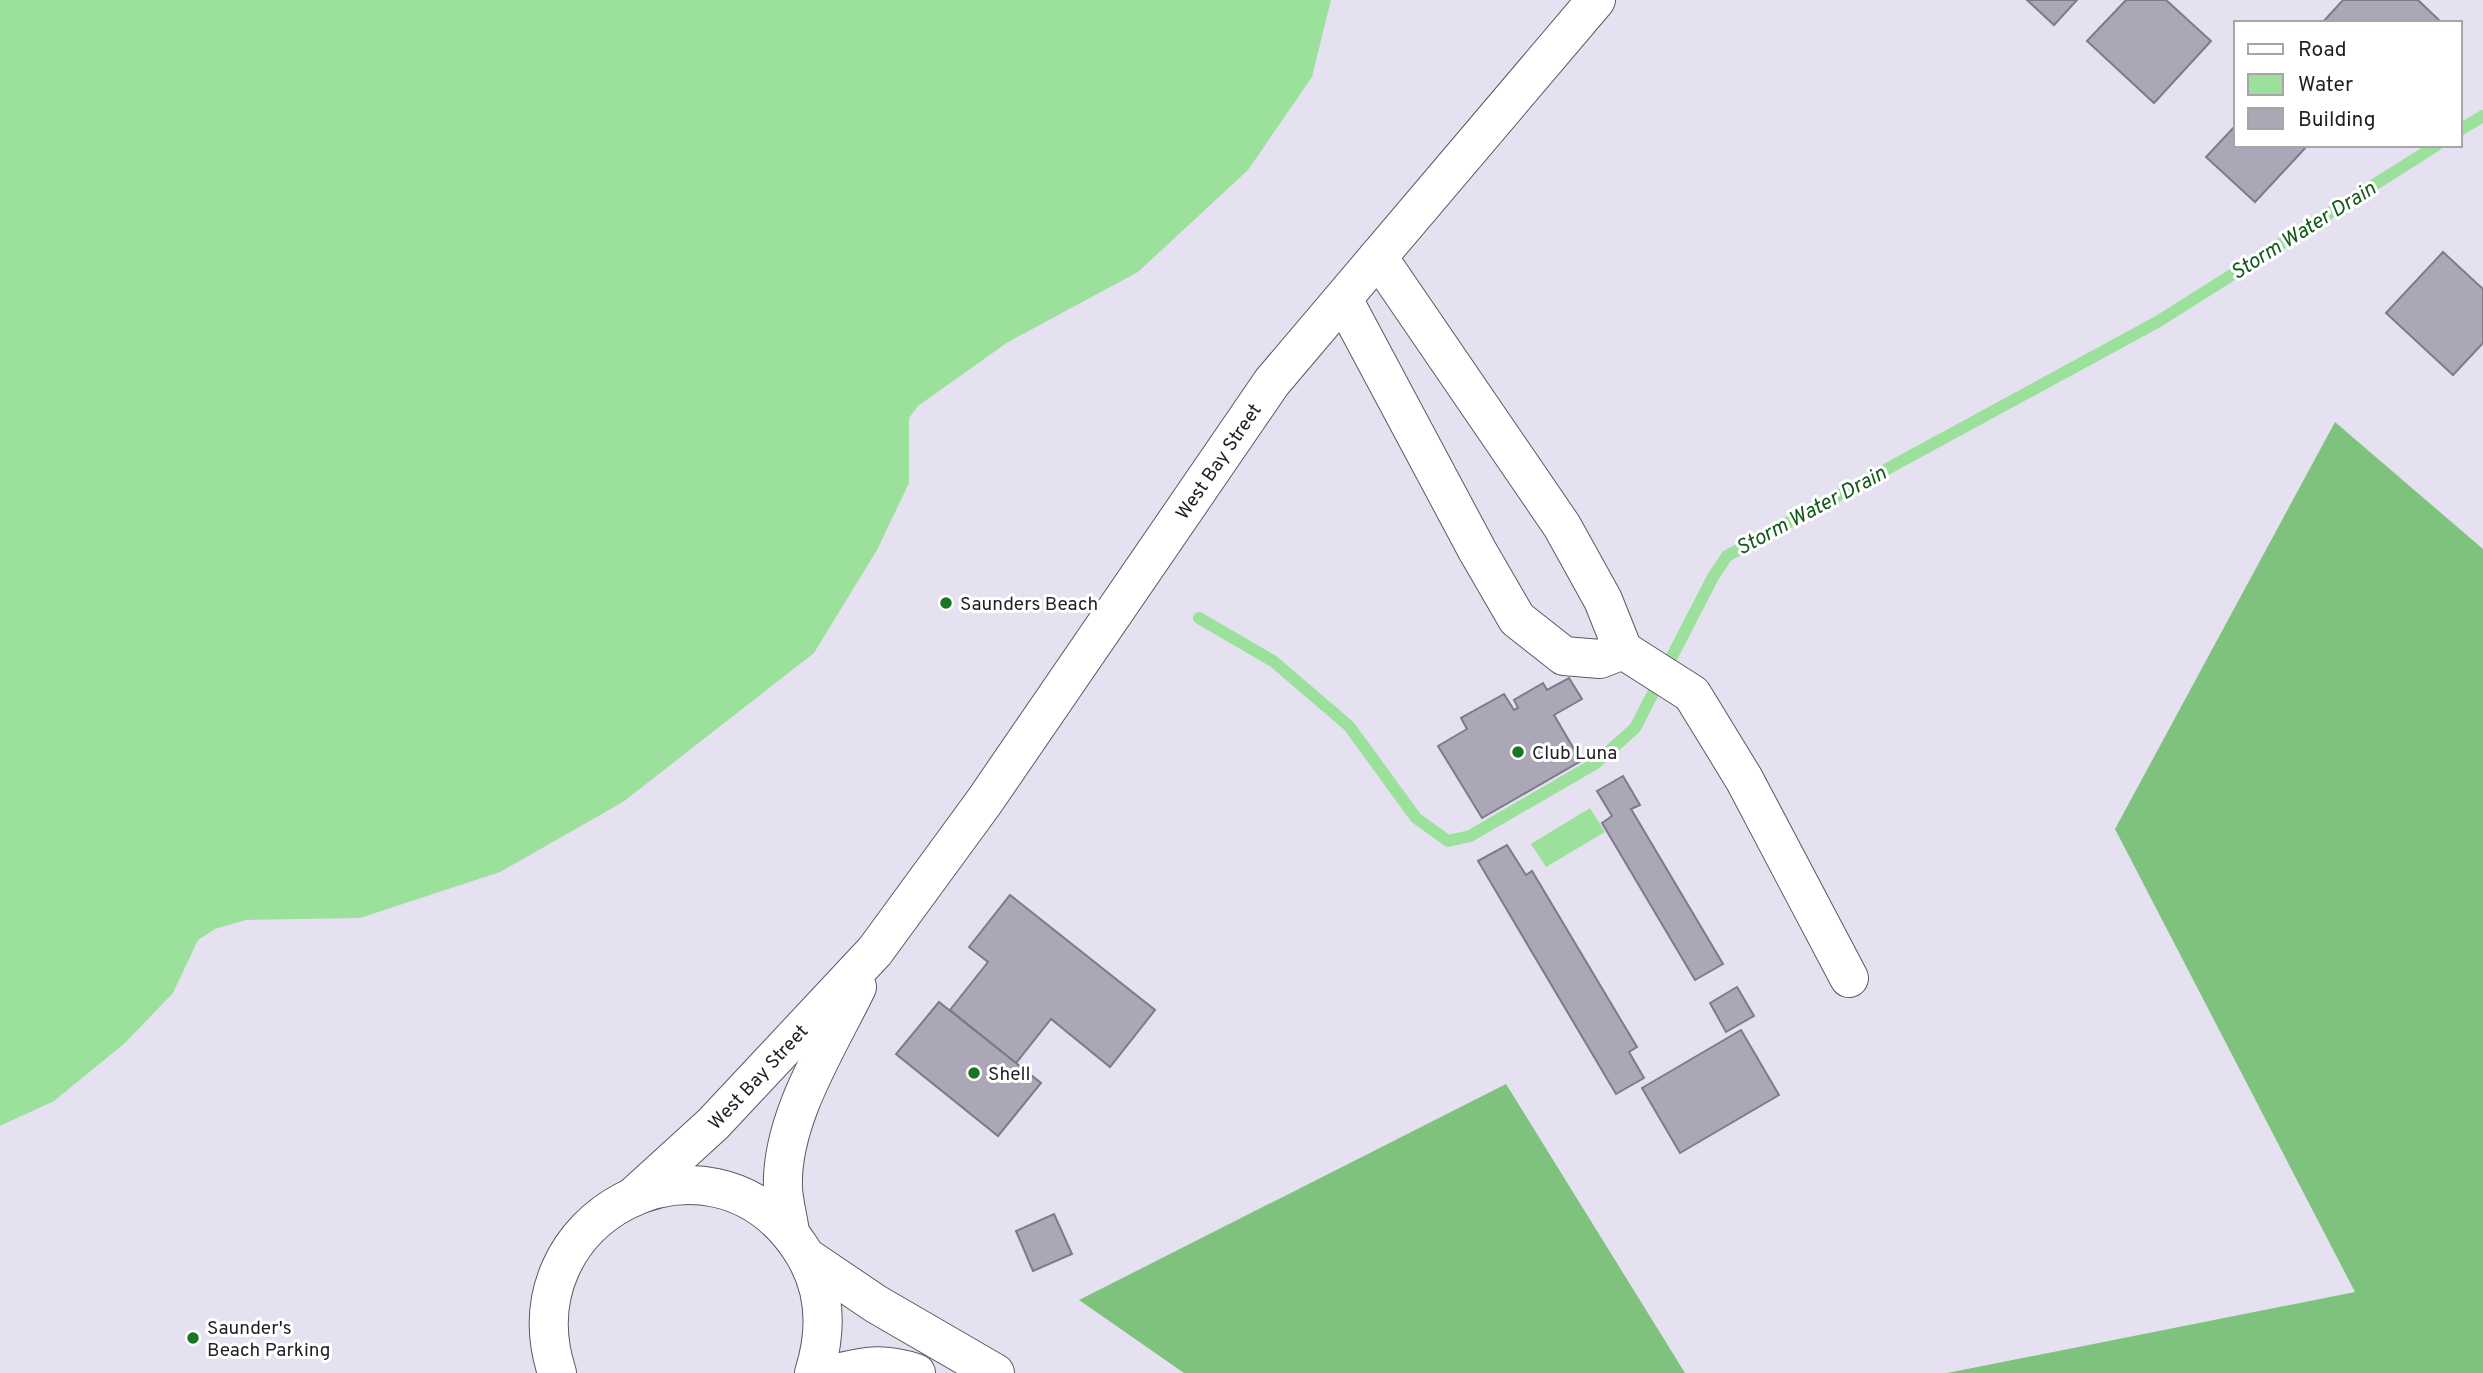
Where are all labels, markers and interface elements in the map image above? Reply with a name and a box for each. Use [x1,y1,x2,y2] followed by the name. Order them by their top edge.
[2234,21,2462,147] legend
[2298,37,2347,64] text: Road
[2298,72,2353,99] text: Water
[2298,107,2376,134] text: Building
[2226,175,2382,287] water label: Storm Water Drain
[1171,399,1268,525] street label: West Bay Street
[1732,460,1892,562] water label: Storm Water Drain
[960,593,1098,617] place label: Saunders Beach
[938,595,954,611] marker: Saunders Beach
[1532,742,1617,766] place label: Club Luna
[1510,744,1526,760] marker: Club Luna
[704,1020,814,1136] street label: West Bay Street
[988,1063,1031,1087] place label: Shell
[966,1065,982,1081] marker: Shell
[207,1317,330,1363] place label: Saunder's Beach Parking
[185,1330,201,1346] marker: Saunder's Beach Parking

